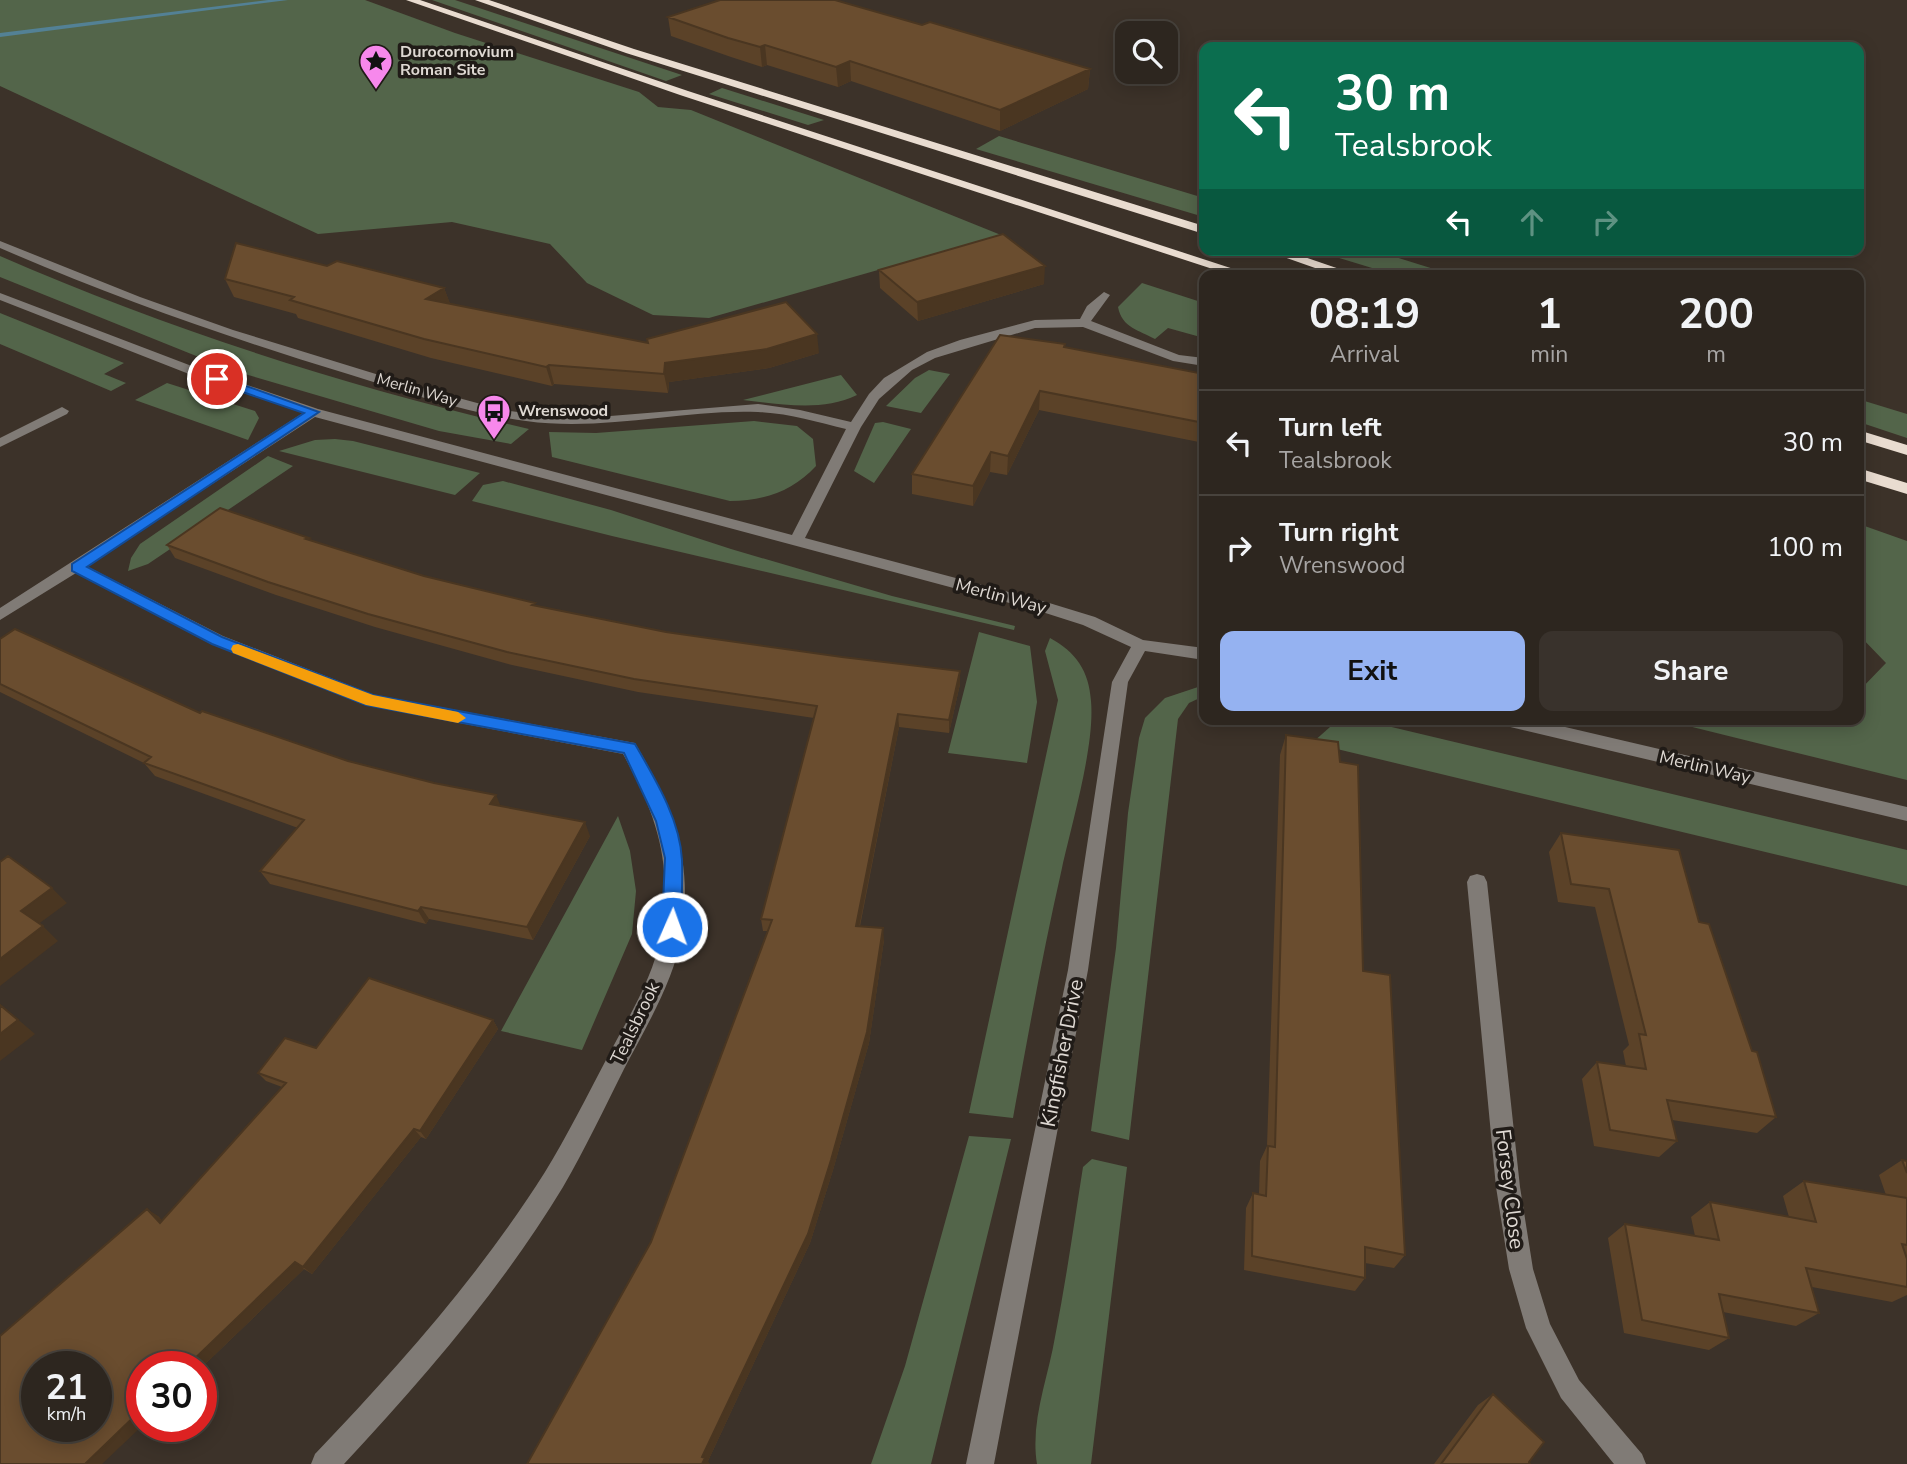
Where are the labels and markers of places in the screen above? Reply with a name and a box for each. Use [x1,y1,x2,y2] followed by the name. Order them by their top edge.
[400,41,514,81] place label: Durocornovium Roman Site
[357,42,395,91] place icon: Durocornovium Roman Site
[187,349,247,409] pin
[475,392,513,441] bus stop icon: Wrenswood
[518,400,608,422] place label: Wrenswood

